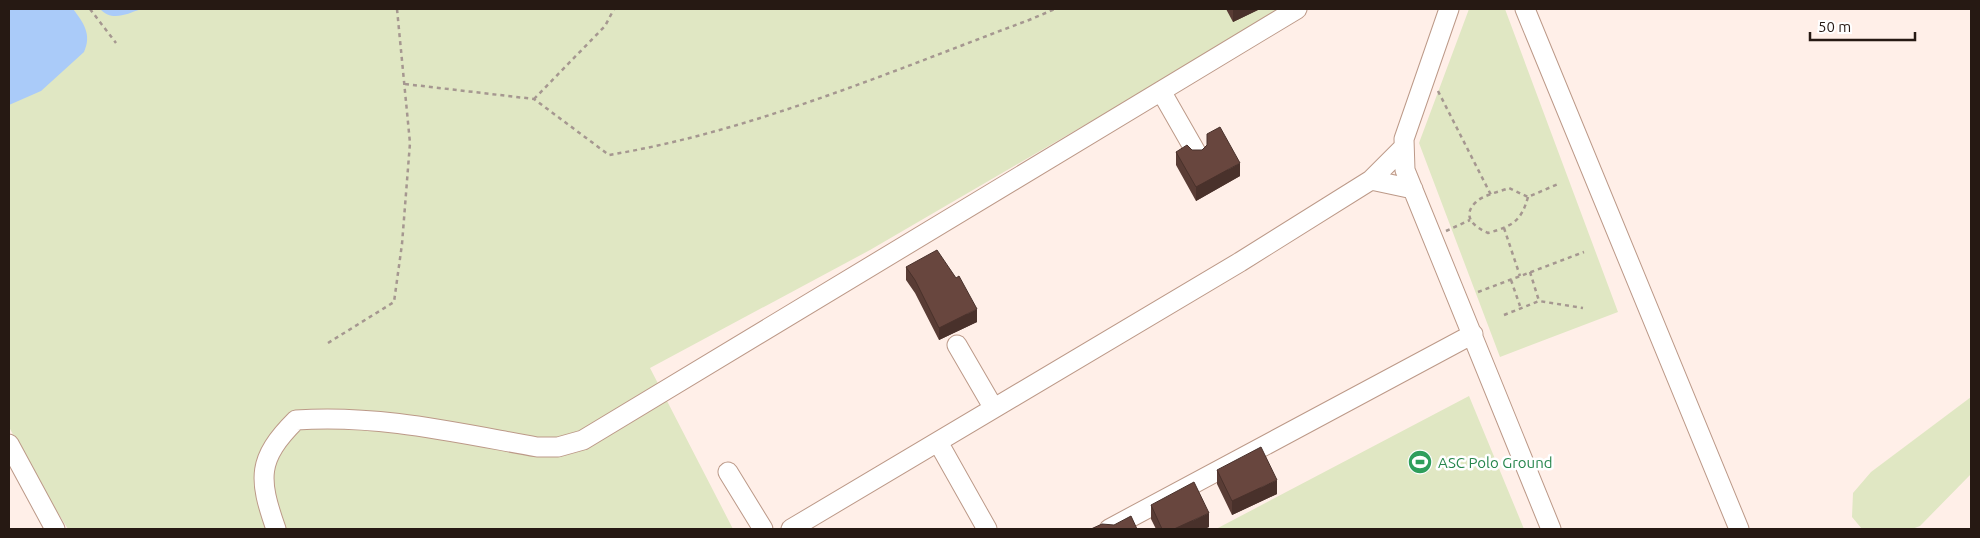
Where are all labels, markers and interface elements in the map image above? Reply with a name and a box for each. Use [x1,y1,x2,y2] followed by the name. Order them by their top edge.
[1810,10,1915,42] scale bar
[1818,18,1851,35] text: 50 m
[1407,449,1433,475] sports icon: ASC Polo Ground
[1438,454,1553,471] place label: ASC Polo Ground

